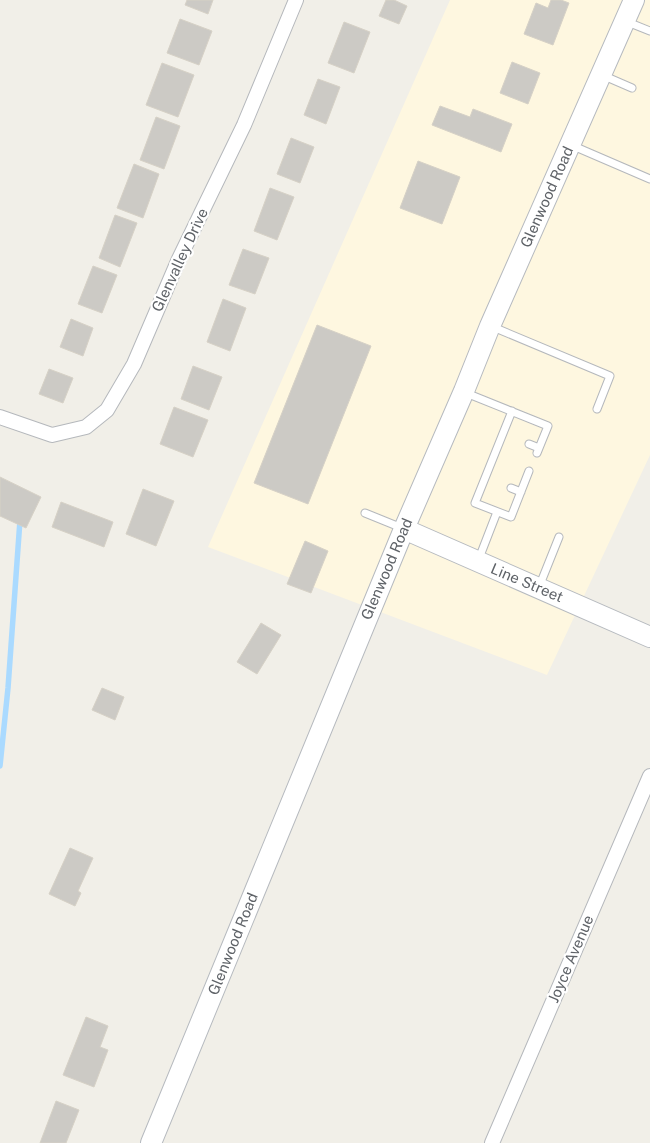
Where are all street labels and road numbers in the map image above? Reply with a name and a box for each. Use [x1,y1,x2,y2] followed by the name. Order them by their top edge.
[517,144,576,250] street label: Glenwood Road
[148,205,211,314] street label: Glenvalley Drive
[357,515,416,622] street label: Glenwood Road
[488,560,566,605] street label: Line Street
[204,890,261,997] street label: Glenwood Road
[544,912,597,1005] street label: Joyce Avenue

